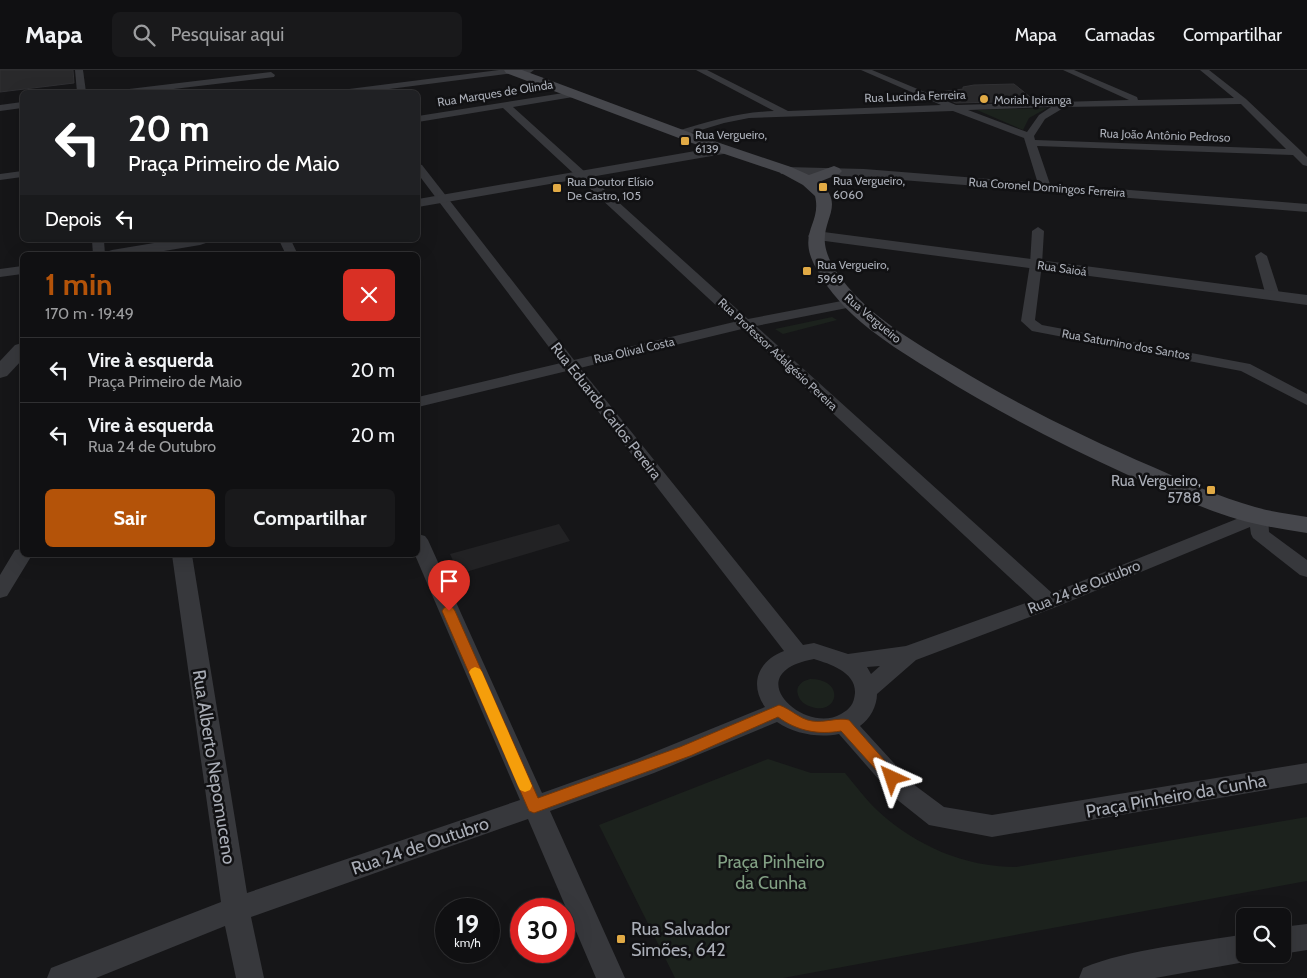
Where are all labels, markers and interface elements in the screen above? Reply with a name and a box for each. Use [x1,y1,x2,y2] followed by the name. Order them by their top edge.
[112,12,462,57] search box
[25,20,82,49] text: Mapa
[130,21,158,49] icon: search
[170,23,284,46] text: Pesquisar aqui
[1015,24,1057,46] text: Mapa
[1085,24,1155,46] text: Camadas
[1183,24,1282,46] text: Compartilhar
[436,76,554,110] street label: Rua Marques de Olinda
[864,87,966,105] street label: Rua Lucinda Ferreira
[994,92,1072,107] place label: Moriah Ipiranga
[978,93,990,105] marker: Moriah Ipiranga
[128,107,210,150] text: 20 m
[45,110,110,175] icon: left
[1099,125,1231,145] street label: Rua João Antônio Pedroso
[695,127,767,156] place label: Rua Vergueiro, 6139
[679,135,691,147] marker: Rua Vergueiro, 6139
[128,150,340,177] text: Praça Primeiro de Maio
[833,173,905,202] place label: Rua Vergueiro, 6060
[567,174,654,203] place label: Rua Doutor Elísio De Castro, 105
[968,174,1126,200] street label: Rua Coronel Domingos Ferreira
[817,181,829,193] marker: Rua Vergueiro, 6060
[551,182,563,194] marker: Rua Doutor Elísio De Castro, 105
[111,205,139,233] icon: left
[45,208,101,231] text: Depois
[817,257,889,286] place label: Rua Vergueiro, 5969
[1036,257,1088,279] street label: Rua Saioá
[801,265,813,277] marker: Rua Vergueiro, 5969
[45,266,113,303] text: 1 min
[343,269,395,321] button: close
[842,290,905,346] street label: Rua Vergueiro
[715,295,841,413] street label: Rua Professor Adalgésio Pereira
[45,304,134,323] text: 170 m · 19:49
[1061,325,1191,363] street label: Rua Saturnino dos Santos
[592,333,676,367] street label: Rua Olival Costa
[547,339,666,484] street label: Rua Eduardo Carlos Pereira
[88,349,214,372] text: Vire à esquerda
[45,356,73,384] icon: left
[351,359,395,382] text: 20 m
[88,372,242,391] text: Praça Primeiro de Maio
[88,414,214,437] text: Vire à esquerda
[45,421,73,449] icon: left
[351,424,395,447] text: 20 m
[88,437,216,456] text: Rua 24 de Outubro
[1111,472,1201,507] place label: Rua Vergueiro, 5788
[1205,484,1217,496] marker: Rua Vergueiro, 5788
[45,489,215,547] button: Sair
[225,489,395,547] button: Compartilhar
[1025,556,1143,618] street label: Rua 24 de Outubro
[428,560,470,611] pin
[435,567,463,595] icon: arrive
[188,668,240,866] street label: Rua Alberto Nepomuceno
[865,751,917,803] position arrow
[1084,769,1268,823] street label: Praça Pinheiro da Cunha
[348,812,492,880] street label: Rua 24 de Outubro
[717,851,825,894] park label: Praça Pinheiro da Cunha
[510,898,575,963] speed limit sign: 30
[1236,908,1291,963] map controls
[1236,908,1291,963] button: search
[456,909,479,939] text: 19
[631,918,730,961] place label: Rua Salvador Simões, 642
[615,933,627,945] marker: Rua Salvador Simões, 642
[454,935,481,950] text: km/h

